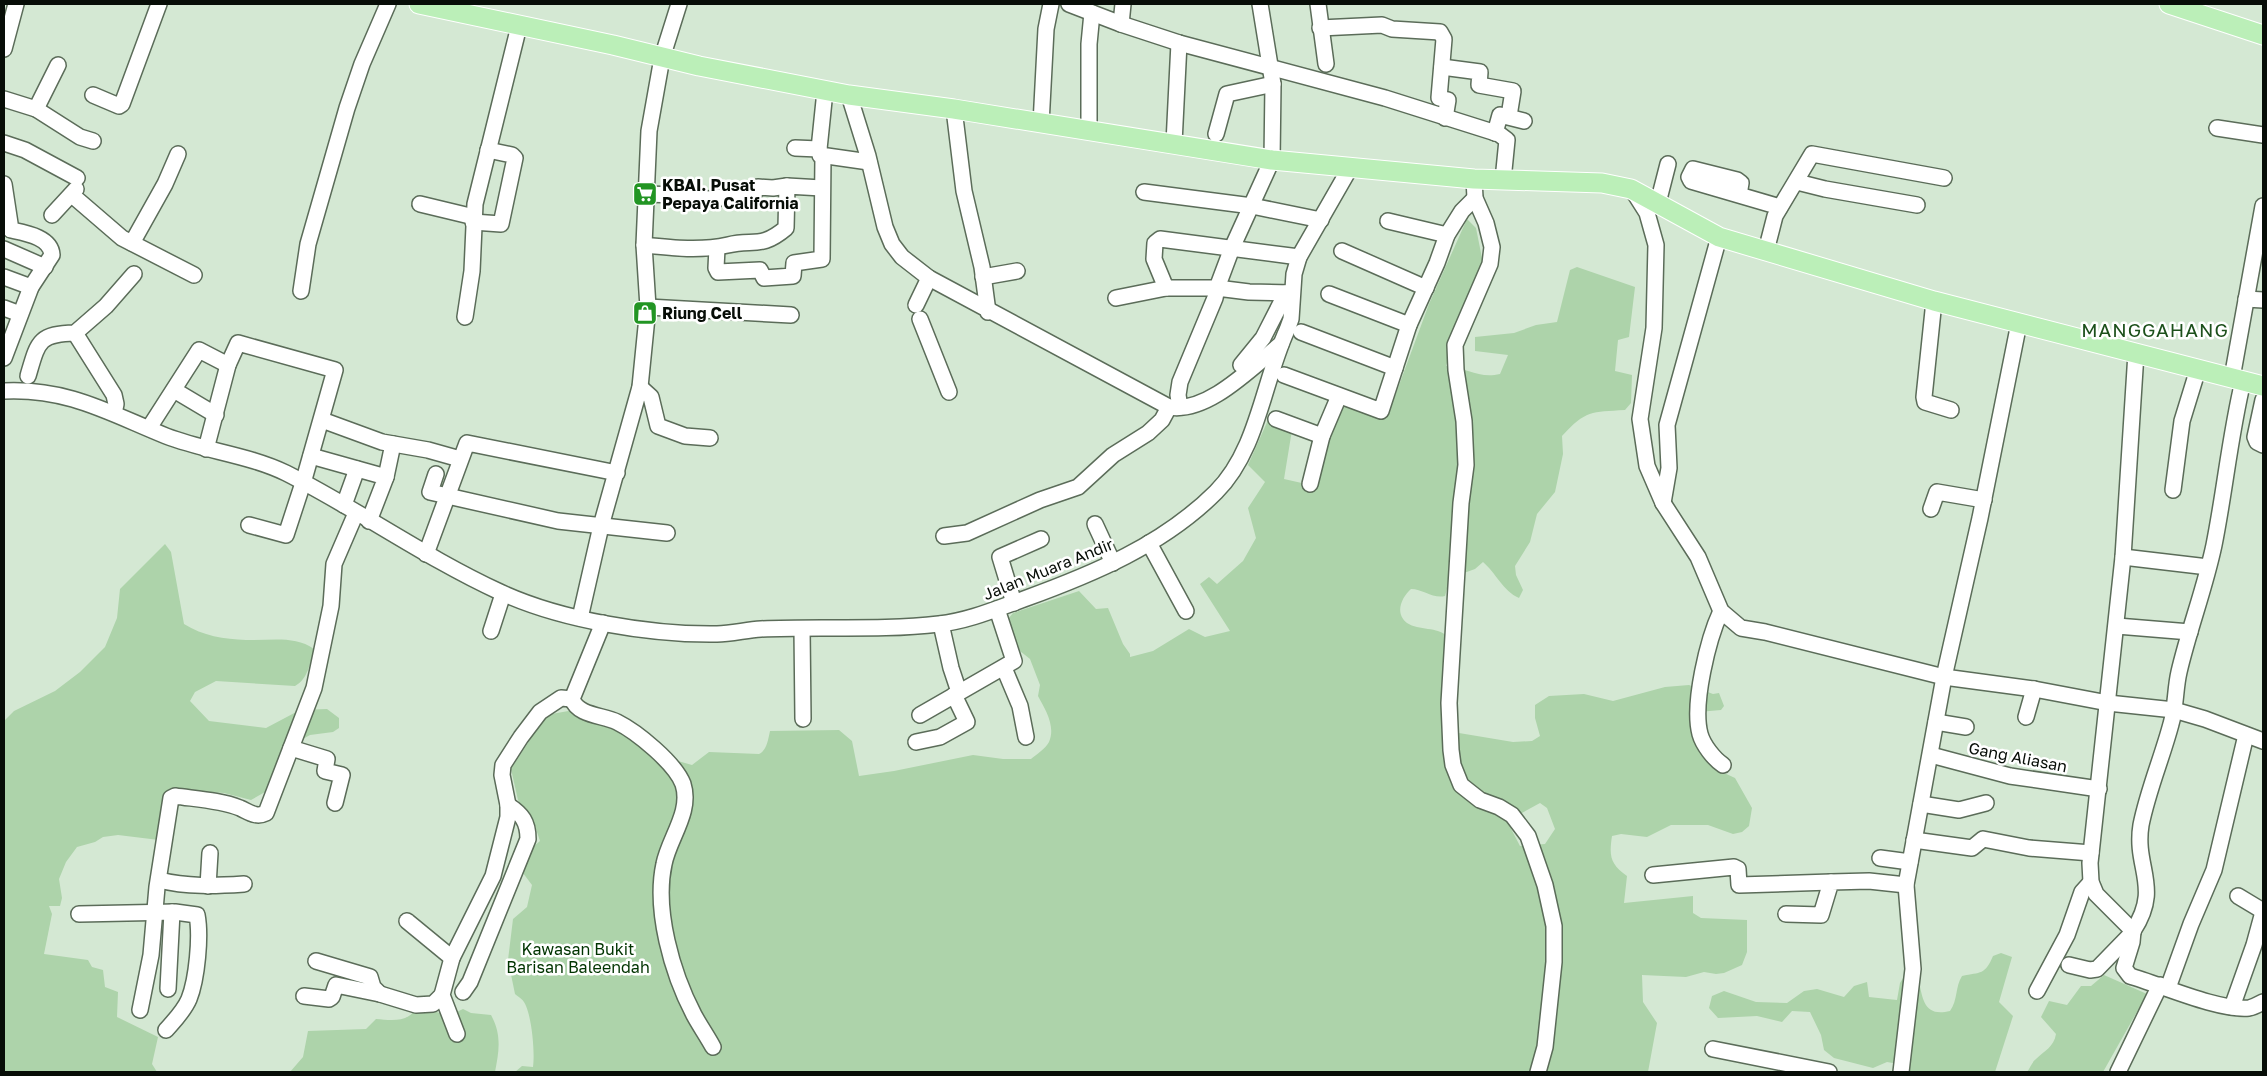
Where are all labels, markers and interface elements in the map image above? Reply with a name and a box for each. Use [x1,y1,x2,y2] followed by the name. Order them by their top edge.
[662,175,799,213] place label: KBAI. Pusat Pepaya California
[632,181,658,207] supermarket icon: KBAI. Pusat Pepaya California
[632,300,658,326] shop icon: Riung Cell
[662,303,743,323] place label: Riung Cell
[2081,318,2229,341] district label: MANGGAHANG
[980,534,1116,604] street label: Jalan Muara Andir
[1967,738,2069,776] street label: Gang Aliasan
[506,939,650,977] park label: Kawasan Bukit Barisan Baleendah

